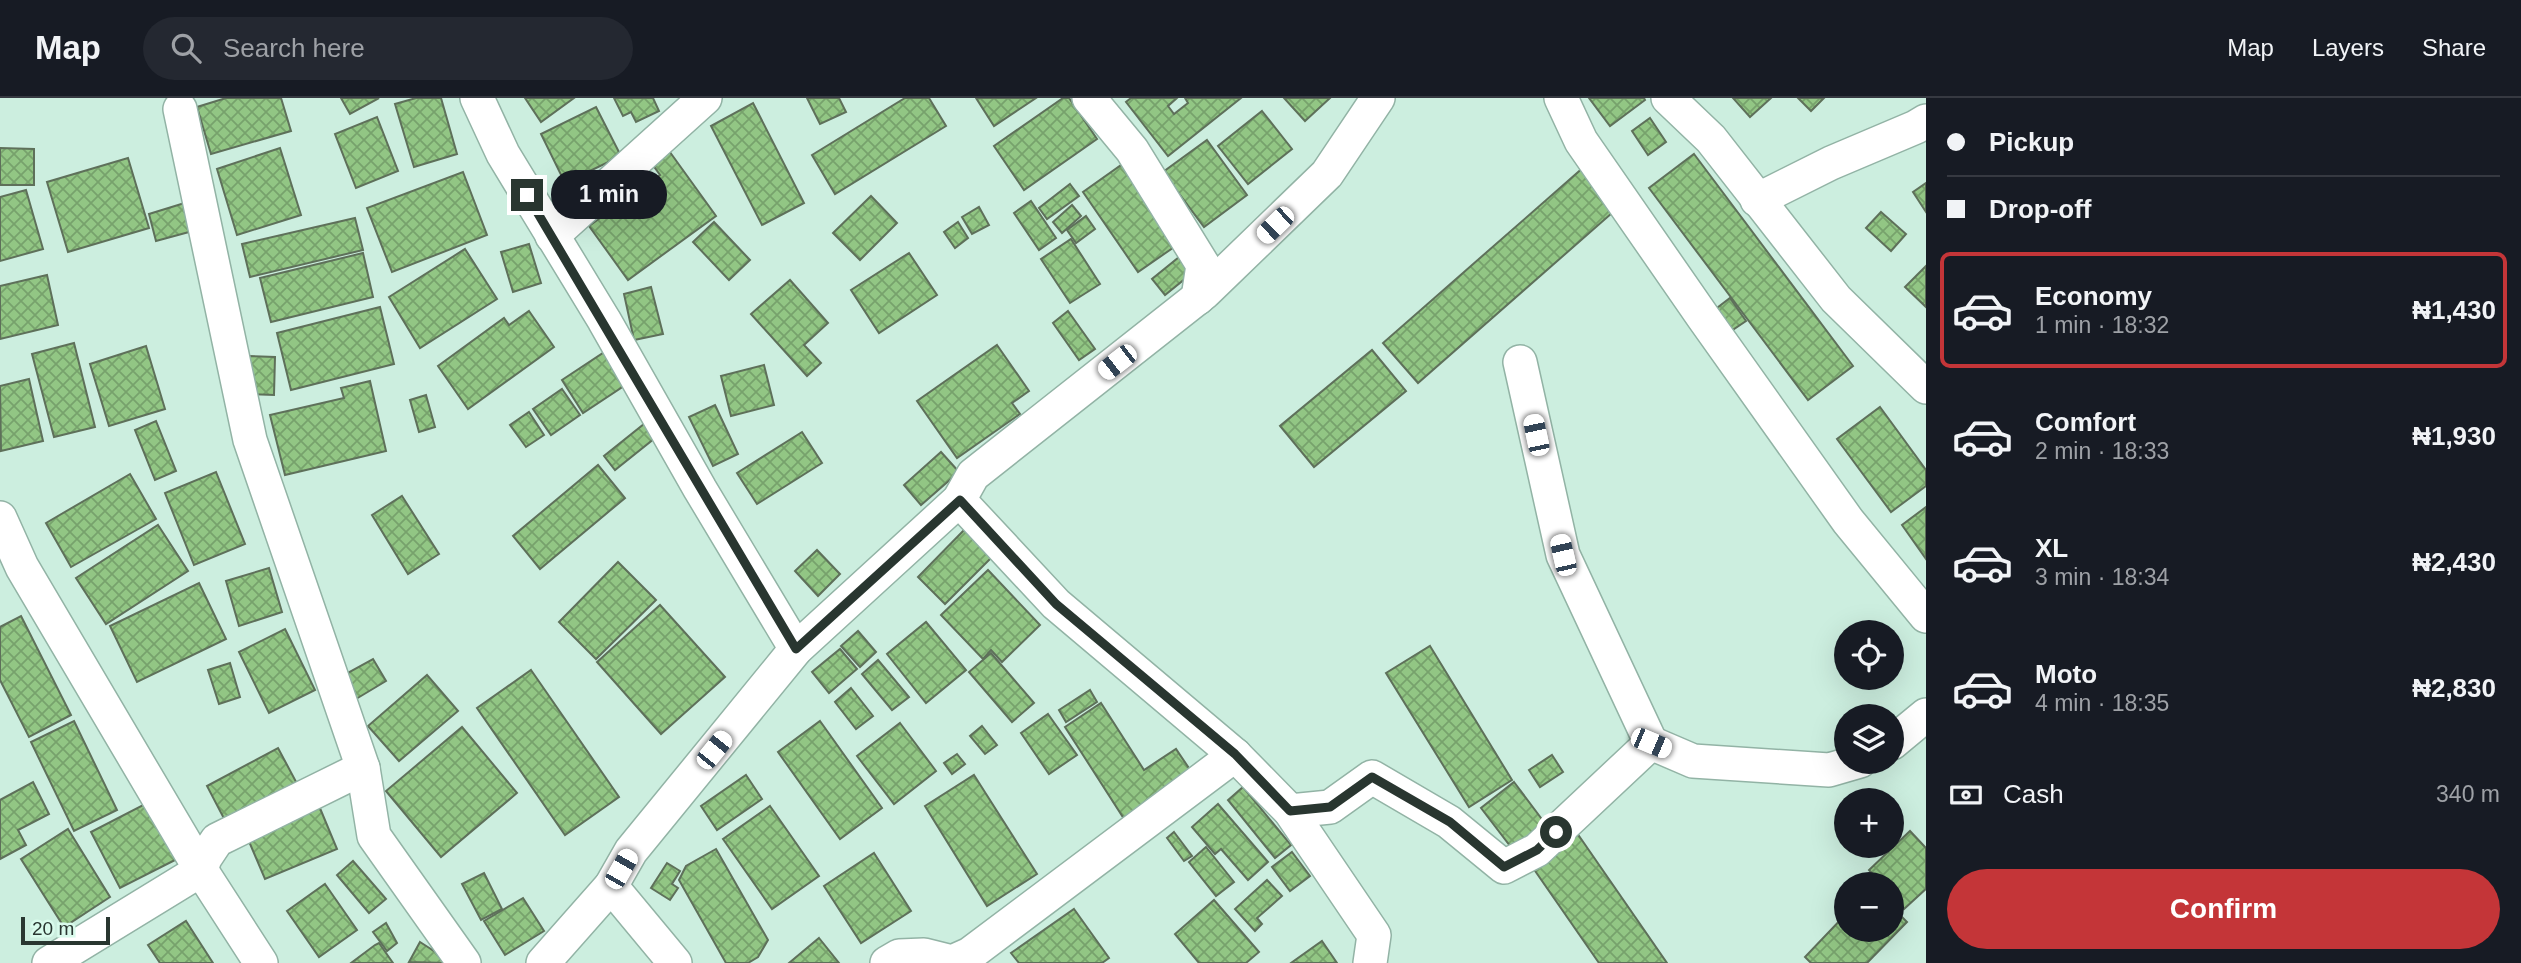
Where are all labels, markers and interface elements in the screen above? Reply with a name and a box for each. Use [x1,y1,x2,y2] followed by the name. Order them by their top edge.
[143,17,633,80] search box
[35,29,101,66] text: Map
[167,29,205,67] icon: search
[223,33,365,63] text: Search here
[2227,34,2274,61] text: Map
[2312,34,2384,61] text: Layers
[2422,34,2486,61] text: Share
[1989,127,2074,157] text: Pickup
[552,170,667,220] callout: 1 min
[511,179,543,211] route end
[579,181,639,207] text: 1 min
[1989,194,2092,224] text: Drop-off
[1253,203,1298,247] car
[1951,279,2014,342] icon: car
[2035,281,2152,311] text: Economy
[2412,295,2496,325] text: ₦1,430
[2035,312,2169,338] text: 1 min · 18:32
[1094,341,1141,383] car
[1951,405,2014,468] icon: car
[2035,407,2136,437] text: Comfort
[1522,412,1551,458] car
[2412,421,2496,451] text: ₦1,930
[2035,438,2169,464] text: 2 min · 18:33
[1951,531,2014,594] icon: car
[1549,532,1578,578] car
[2035,533,2068,563] text: XL
[2412,547,2496,577] text: ₦2,430
[2035,564,2169,590] text: 3 min · 18:34
[1834,620,1904,942] map controls
[1834,620,1904,690] button: locate
[1951,657,2014,720] icon: car
[2035,659,2097,689] text: Moto
[2412,673,2496,703] text: ₦2,830
[2035,690,2169,716] text: 4 min · 18:35
[1834,704,1904,774] button: layers
[1628,725,1675,761] car
[693,727,736,773] car
[1947,776,1985,814] icon: cash
[2003,779,2064,809] text: Cash
[2436,781,2500,807] text: 340 m
[1834,788,1904,858] button: +
[1540,816,1572,848] route start
[602,846,641,892] car
[1947,869,2500,949] button: Confirm
[1834,872,1904,942] button: −
[21,914,110,946] scale bar
[32,918,74,939] text: 20 m

